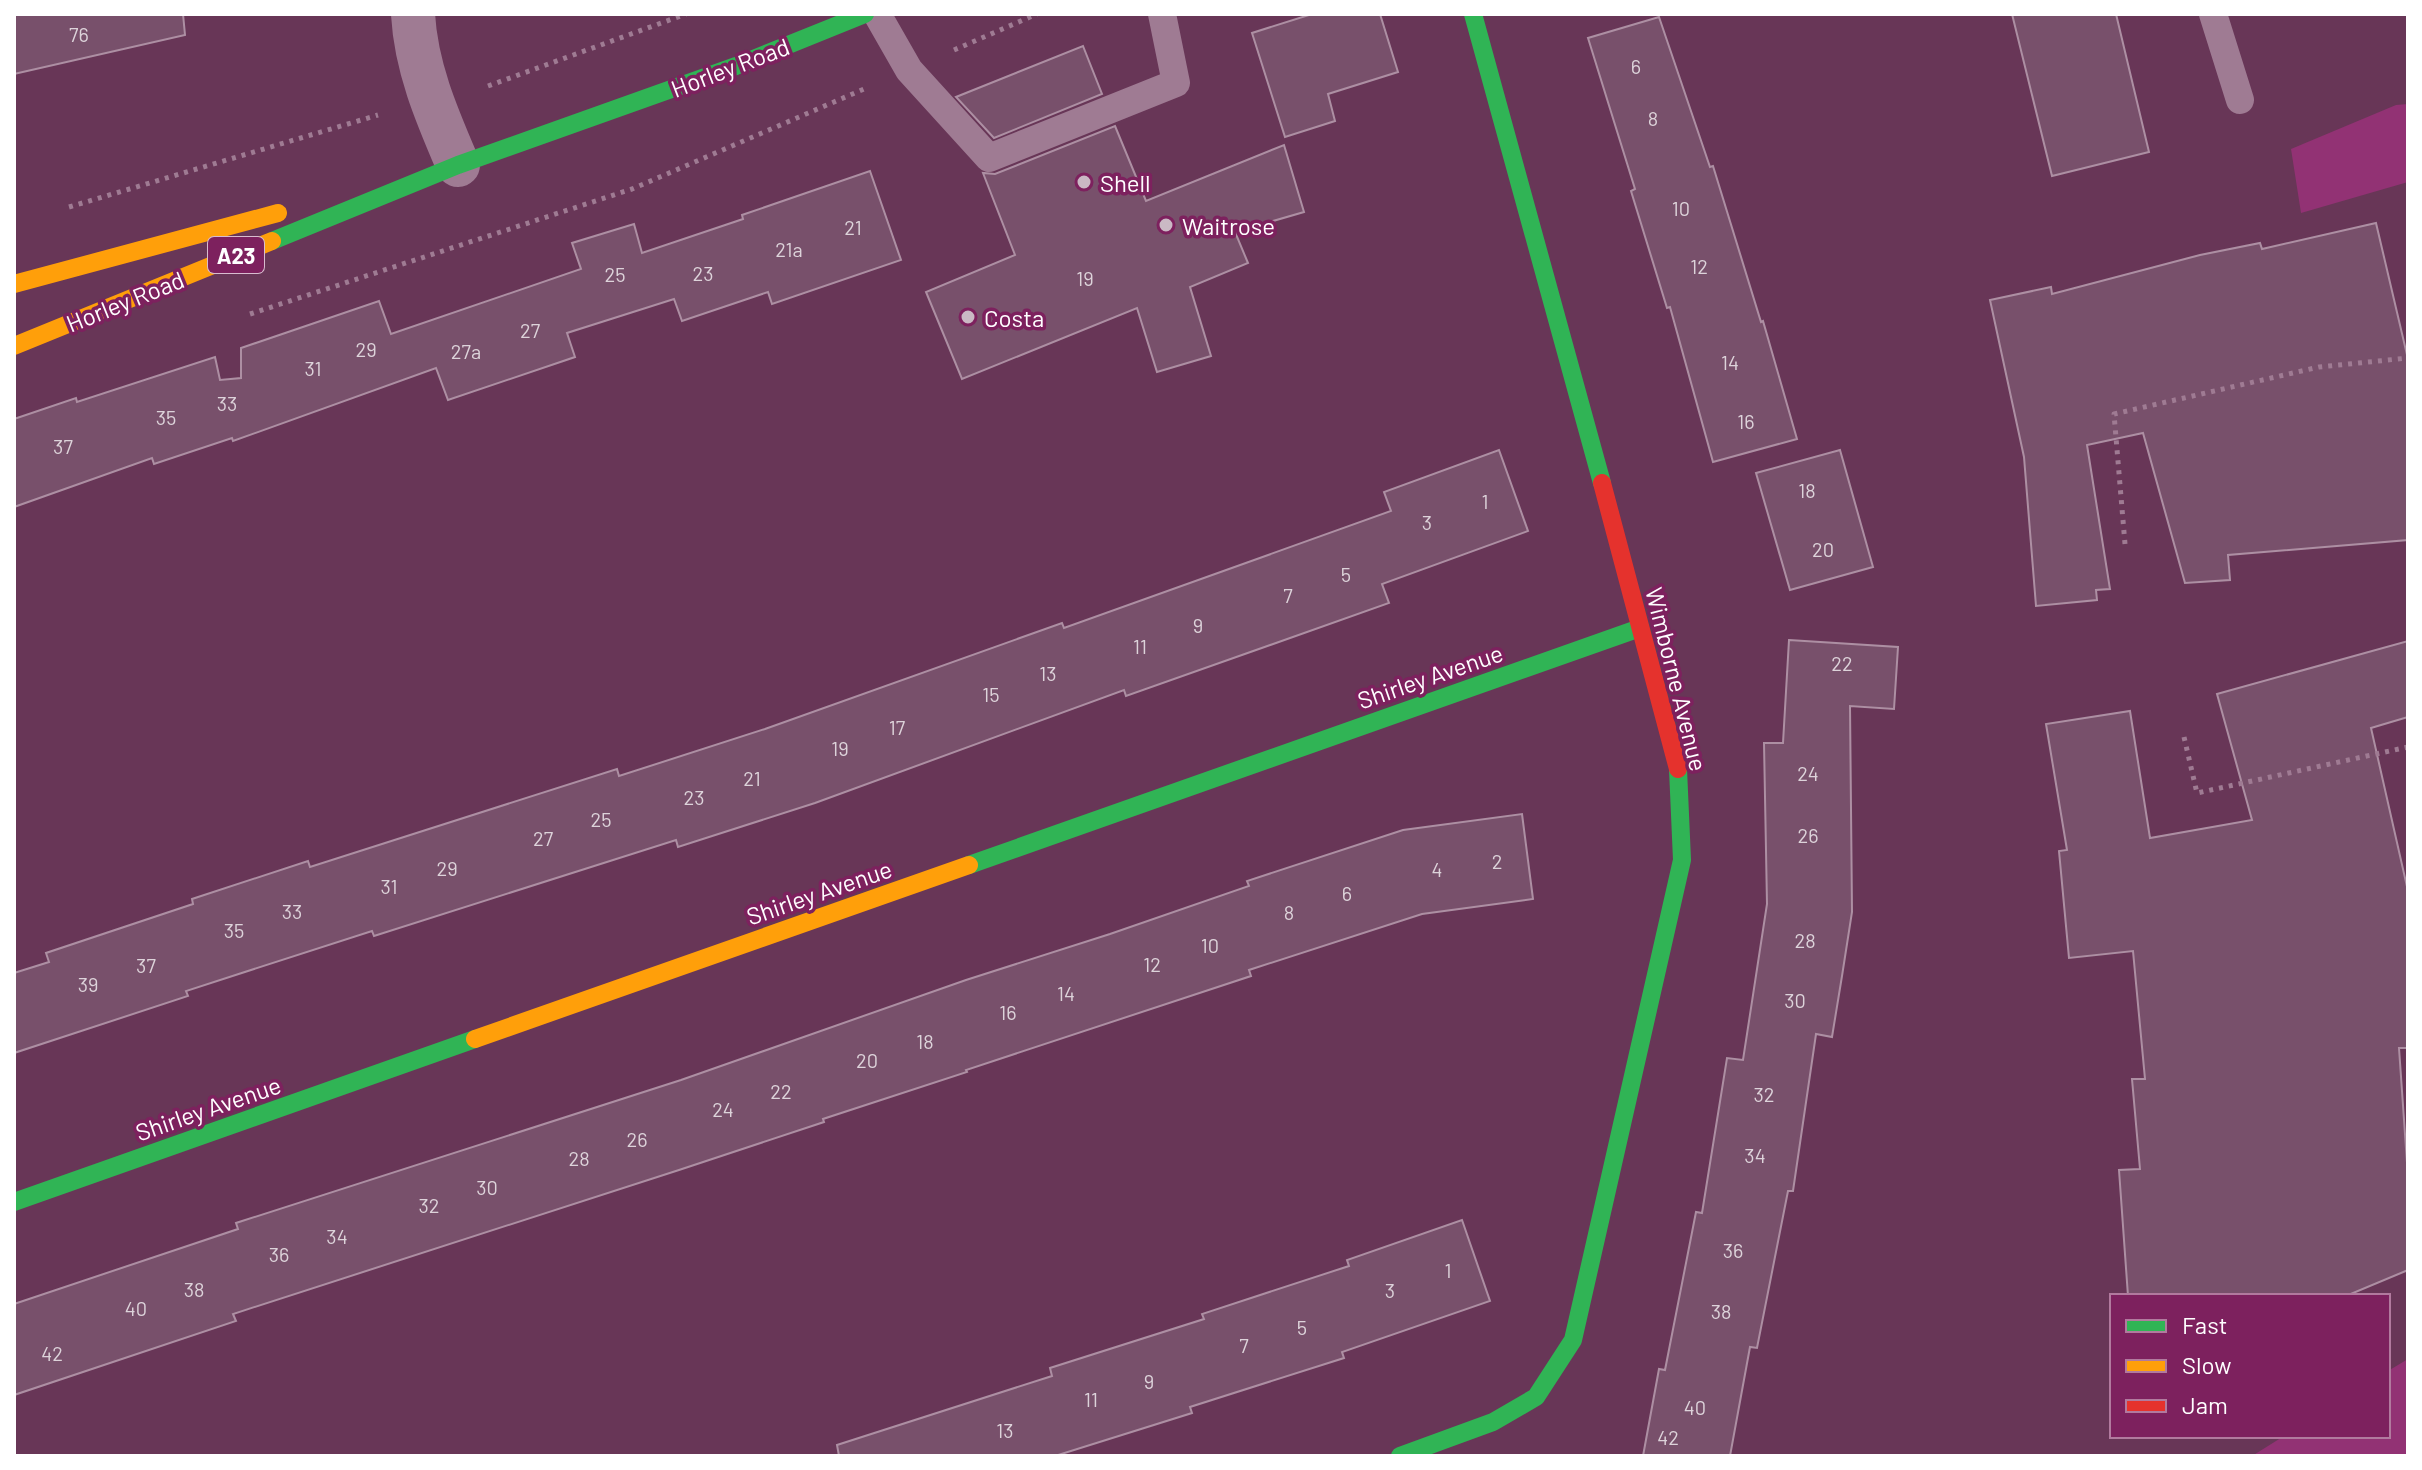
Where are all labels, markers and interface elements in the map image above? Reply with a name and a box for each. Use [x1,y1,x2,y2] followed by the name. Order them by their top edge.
[69,22,89,46] house number: 76
[667,31,793,103] street label: Horley Road
[1631,54,1641,78] house number: 6
[1648,106,1658,130] house number: 8
[1100,168,1151,197] place label: Shell
[1075,173,1093,191] marker: Shell
[1672,196,1690,220] house number: 10
[1182,211,1275,240] place label: Waitrose
[844,215,862,239] house number: 21
[1157,216,1175,234] marker: Waitrose
[208,237,264,273] road number: A23
[775,237,803,261] house number: 21a
[1690,254,1708,278] house number: 12
[693,261,713,285] house number: 23
[605,262,626,286] house number: 25
[62,264,188,338] street label: Horley Road
[1076,266,1094,290] house number: 19
[984,303,1044,332] place label: Costa
[959,308,977,326] marker: Costa
[520,318,541,342] house number: 27
[355,337,377,361] house number: 29
[451,339,481,363] house number: 27a
[1721,350,1739,374] house number: 14
[304,356,322,380] house number: 31
[217,391,237,415] house number: 33
[156,405,176,429] house number: 35
[1737,409,1755,433] house number: 16
[53,434,73,458] house number: 37
[1798,478,1816,502] house number: 18
[1482,489,1489,513] house number: 1
[1422,510,1432,534] house number: 3
[1812,537,1834,561] house number: 20
[1341,562,1351,586] house number: 5
[1283,583,1293,607] house number: 7
[1640,584,1714,774] street label: Wimborne Avenue
[1193,613,1203,637] house number: 9
[1133,634,1147,658] house number: 11
[1353,638,1507,714] street label: Shirley Avenue
[1831,651,1853,675] house number: 22
[1039,661,1057,685] house number: 13
[982,682,1000,706] house number: 15
[889,715,906,739] house number: 17
[831,736,849,760] house number: 19
[1797,761,1819,785] house number: 24
[743,766,761,790] house number: 21
[684,785,704,809] house number: 23
[591,807,612,831] house number: 25
[1797,823,1819,847] house number: 26
[533,826,554,850] house number: 27
[1492,849,1502,873] house number: 2
[742,854,896,930] street label: Shirley Avenue
[436,856,458,880] house number: 29
[1431,857,1443,881] house number: 4
[380,874,398,898] house number: 31
[1342,881,1352,905] house number: 6
[282,899,302,923] house number: 33
[1284,900,1294,924] house number: 8
[224,918,244,942] house number: 35
[1794,928,1816,952] house number: 28
[1201,933,1219,957] house number: 10
[1143,952,1161,976] house number: 12
[136,953,156,977] house number: 37
[78,972,98,996] house number: 39
[1057,981,1075,1005] house number: 14
[1784,988,1806,1012] house number: 30
[999,1000,1017,1024] house number: 16
[916,1029,934,1053] house number: 18
[856,1048,878,1072] house number: 20
[131,1070,285,1146] street label: Shirley Avenue
[770,1079,792,1103] house number: 22
[1753,1082,1775,1106] house number: 32
[712,1097,734,1121] house number: 24
[626,1127,648,1151] house number: 26
[1744,1143,1766,1167] house number: 34
[568,1146,590,1170] house number: 28
[476,1175,498,1199] house number: 30
[418,1193,440,1217] house number: 32
[326,1224,348,1248] house number: 34
[1723,1238,1743,1262] house number: 36
[269,1242,289,1266] house number: 36
[1445,1258,1452,1282] house number: 1
[184,1277,204,1301] house number: 38
[1385,1278,1395,1302] house number: 3
[2110,1294,2390,1438] legend
[125,1296,147,1320] house number: 40
[1711,1299,1731,1323] house number: 38
[2182,1310,2227,1339] text: Fast
[1297,1315,1307,1339] house number: 5
[1239,1333,1249,1357] house number: 7
[41,1341,63,1365] house number: 42
[2182,1350,2231,1379] text: Slow
[1144,1369,1154,1393] house number: 9
[1084,1387,1098,1411] house number: 11
[2182,1390,2228,1419] text: Jam
[1684,1395,1706,1419] house number: 40
[996,1418,1014,1442] house number: 13
[1657,1425,1679,1449] house number: 42

